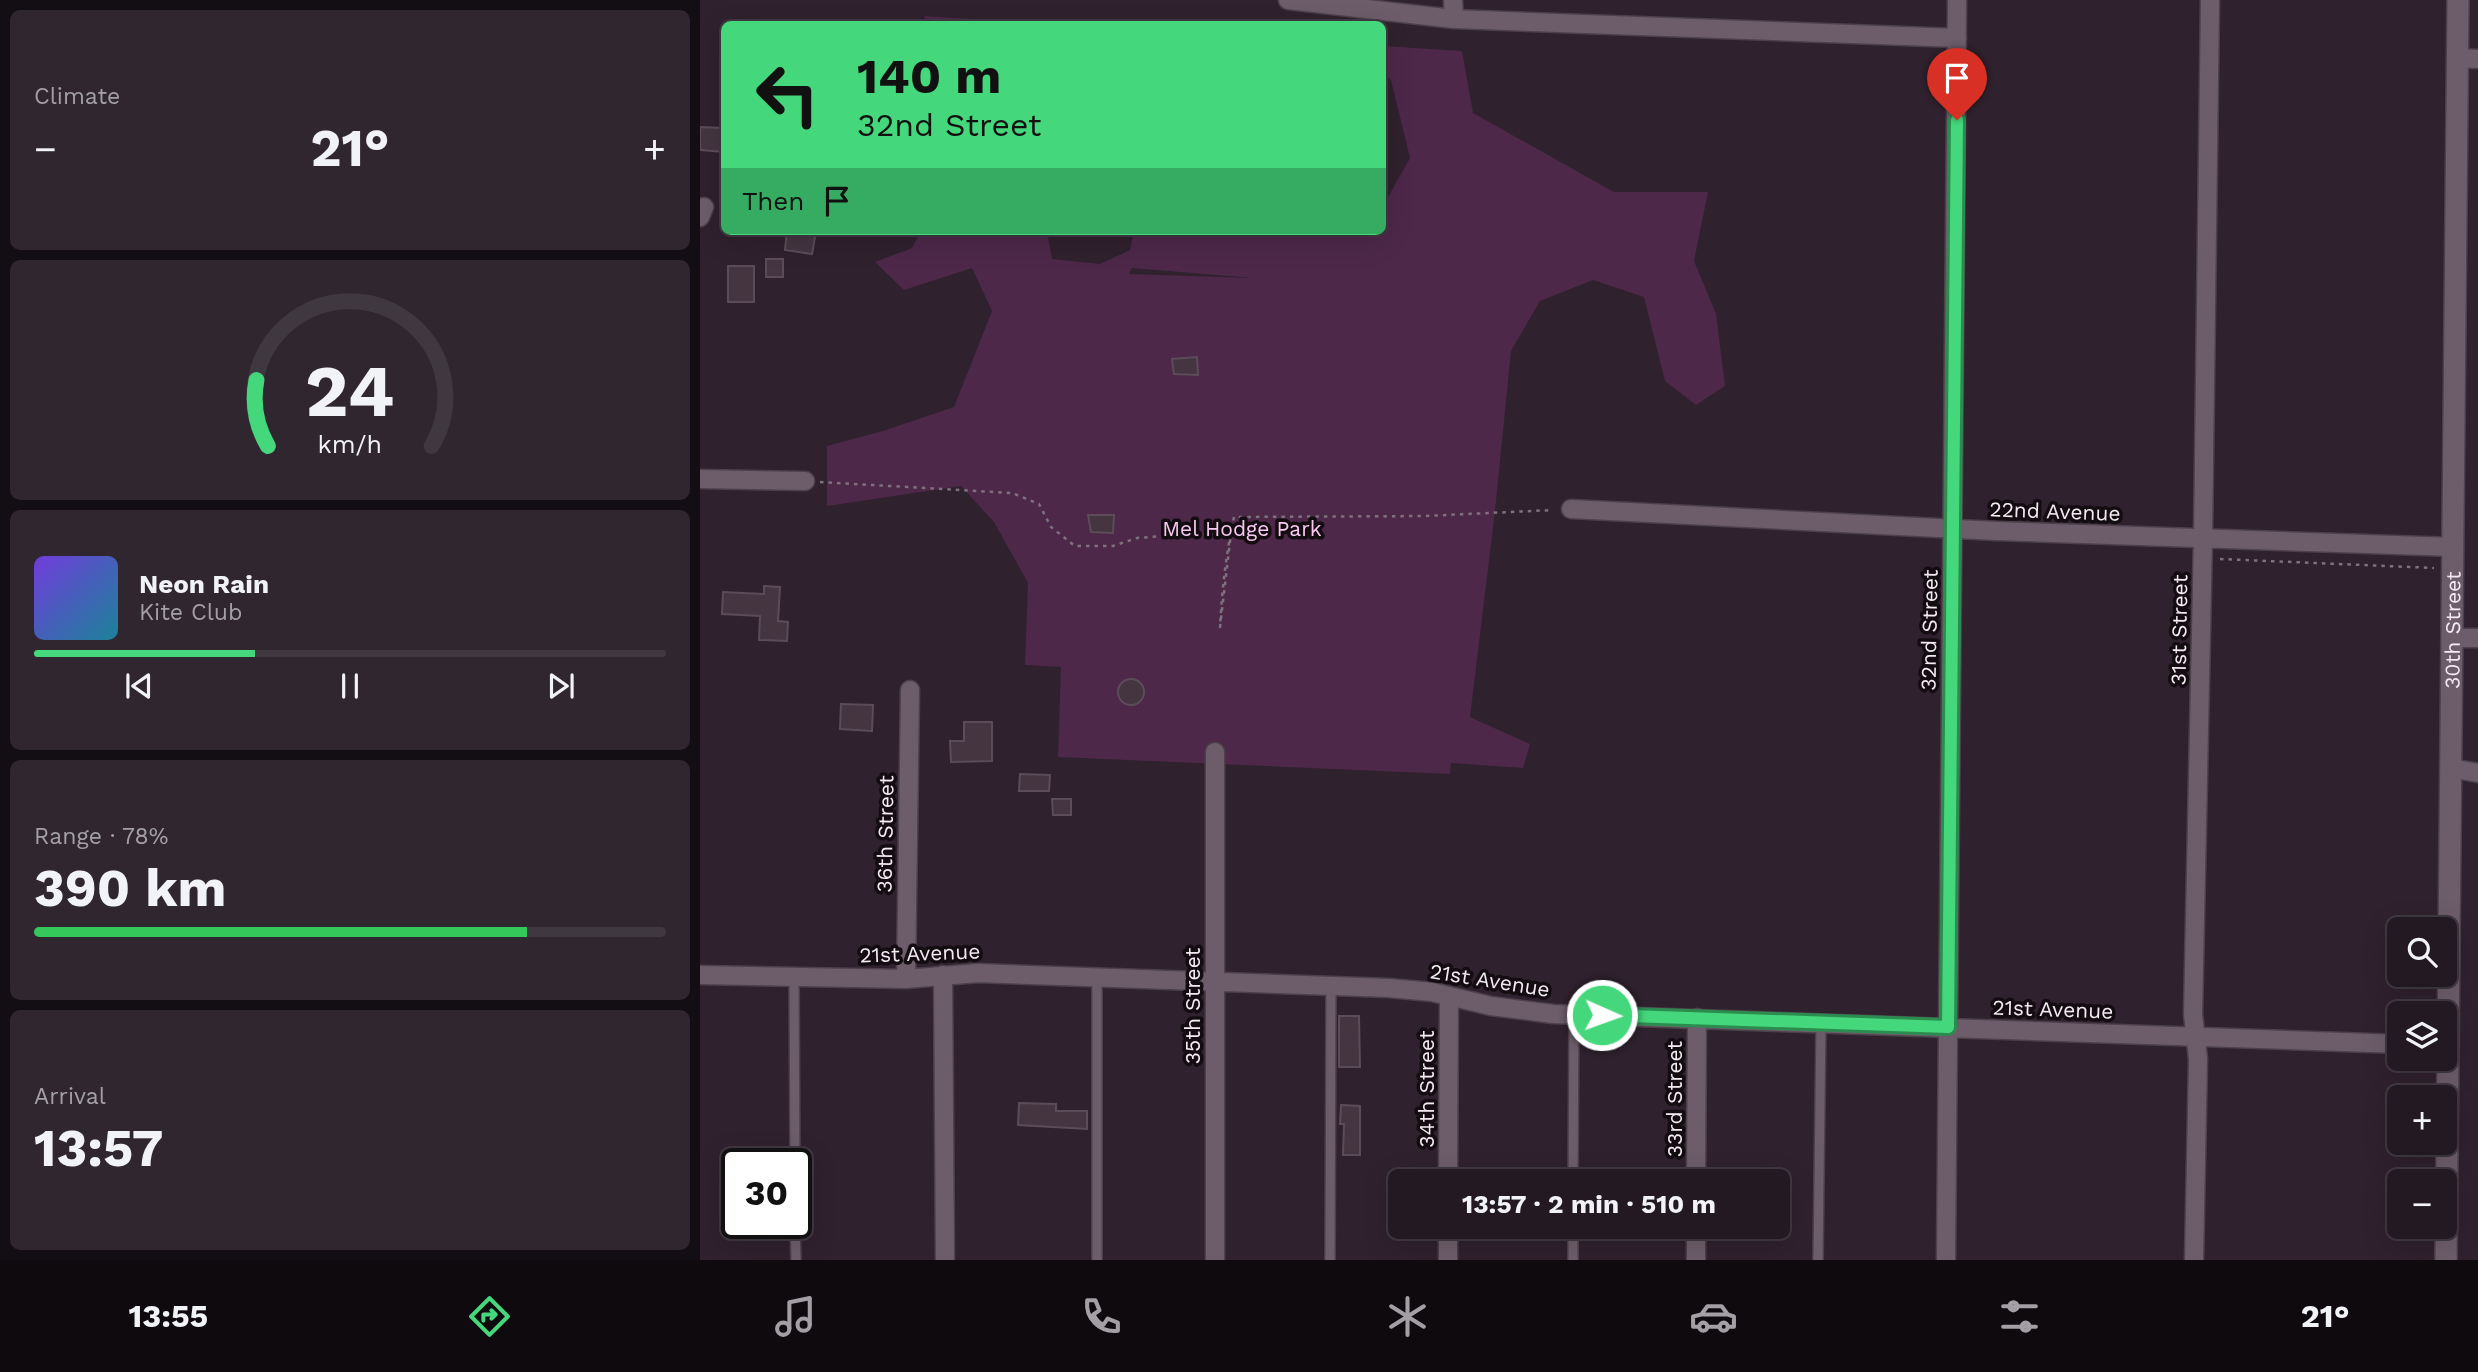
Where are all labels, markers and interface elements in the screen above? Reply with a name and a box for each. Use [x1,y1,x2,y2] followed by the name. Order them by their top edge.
[857,47,1001,105] text: 140 m
[1927,48,1987,120] pin
[742,49,833,140] icon: left
[1938,59,1976,97] icon: arrive
[34,83,120,110] text: Climate
[857,106,1041,144] text: 32nd Street
[310,118,390,179] text: 21°
[34,127,57,171] text: −
[643,127,666,171] text: +
[818,182,856,220] icon: arrive
[742,186,804,216] text: Then
[305,348,395,434] text: 24
[318,430,382,459] text: km/h
[1989,496,2121,526] street label: 22nd Avenue
[1162,516,1322,541] park label: Mel Hodge Park
[139,569,269,599] text: Neon Rain
[1915,569,1943,691] street label: 32nd Street
[2439,571,2465,689] street label: 30th Street
[2166,574,2192,686] street label: 31st Street
[139,599,242,626] text: Kite Club
[120,667,158,705] icon: previous
[331,667,369,705] icon: pause
[542,667,580,705] icon: next
[871,775,899,893] street label: 36th Street
[34,823,168,850] text: Range · 78%
[34,858,227,919] text: 390 km
[2387,917,2457,1239] map controls
[2387,917,2457,987] button: search
[859,938,981,968] street label: 21st Avenue
[1180,947,1205,1064] street label: 35th Street
[1428,958,1552,1002] street label: 21st Avenue
[1565,978,1639,1052] position arrow
[1992,994,2114,1024] street label: 21st Avenue
[2387,1001,2457,1071] button: layers
[1414,1030,1439,1148] street label: 34th Street
[1662,1041,1687,1157] street label: 33rd Street
[34,1083,106,1110] text: Arrival
[2387,1085,2457,1155] button: +
[34,1118,163,1179] text: 13:57
[721,1148,812,1239] speed limit sign: 30
[2387,1169,2457,1239] button: −
[1462,1189,1716,1219] text: 13:57 · 2 min · 510 m
[465,1292,514,1341] icon: directions
[771,1292,820,1341] icon: music
[1077,1292,1126,1341] icon: phone
[1383,1292,1432,1341] icon: climate
[1689,1292,1738,1341] icon: car
[1995,1292,2044,1341] icon: filters
[128,1297,208,1335] text: 13:55
[2301,1297,2350,1335] text: 21°

